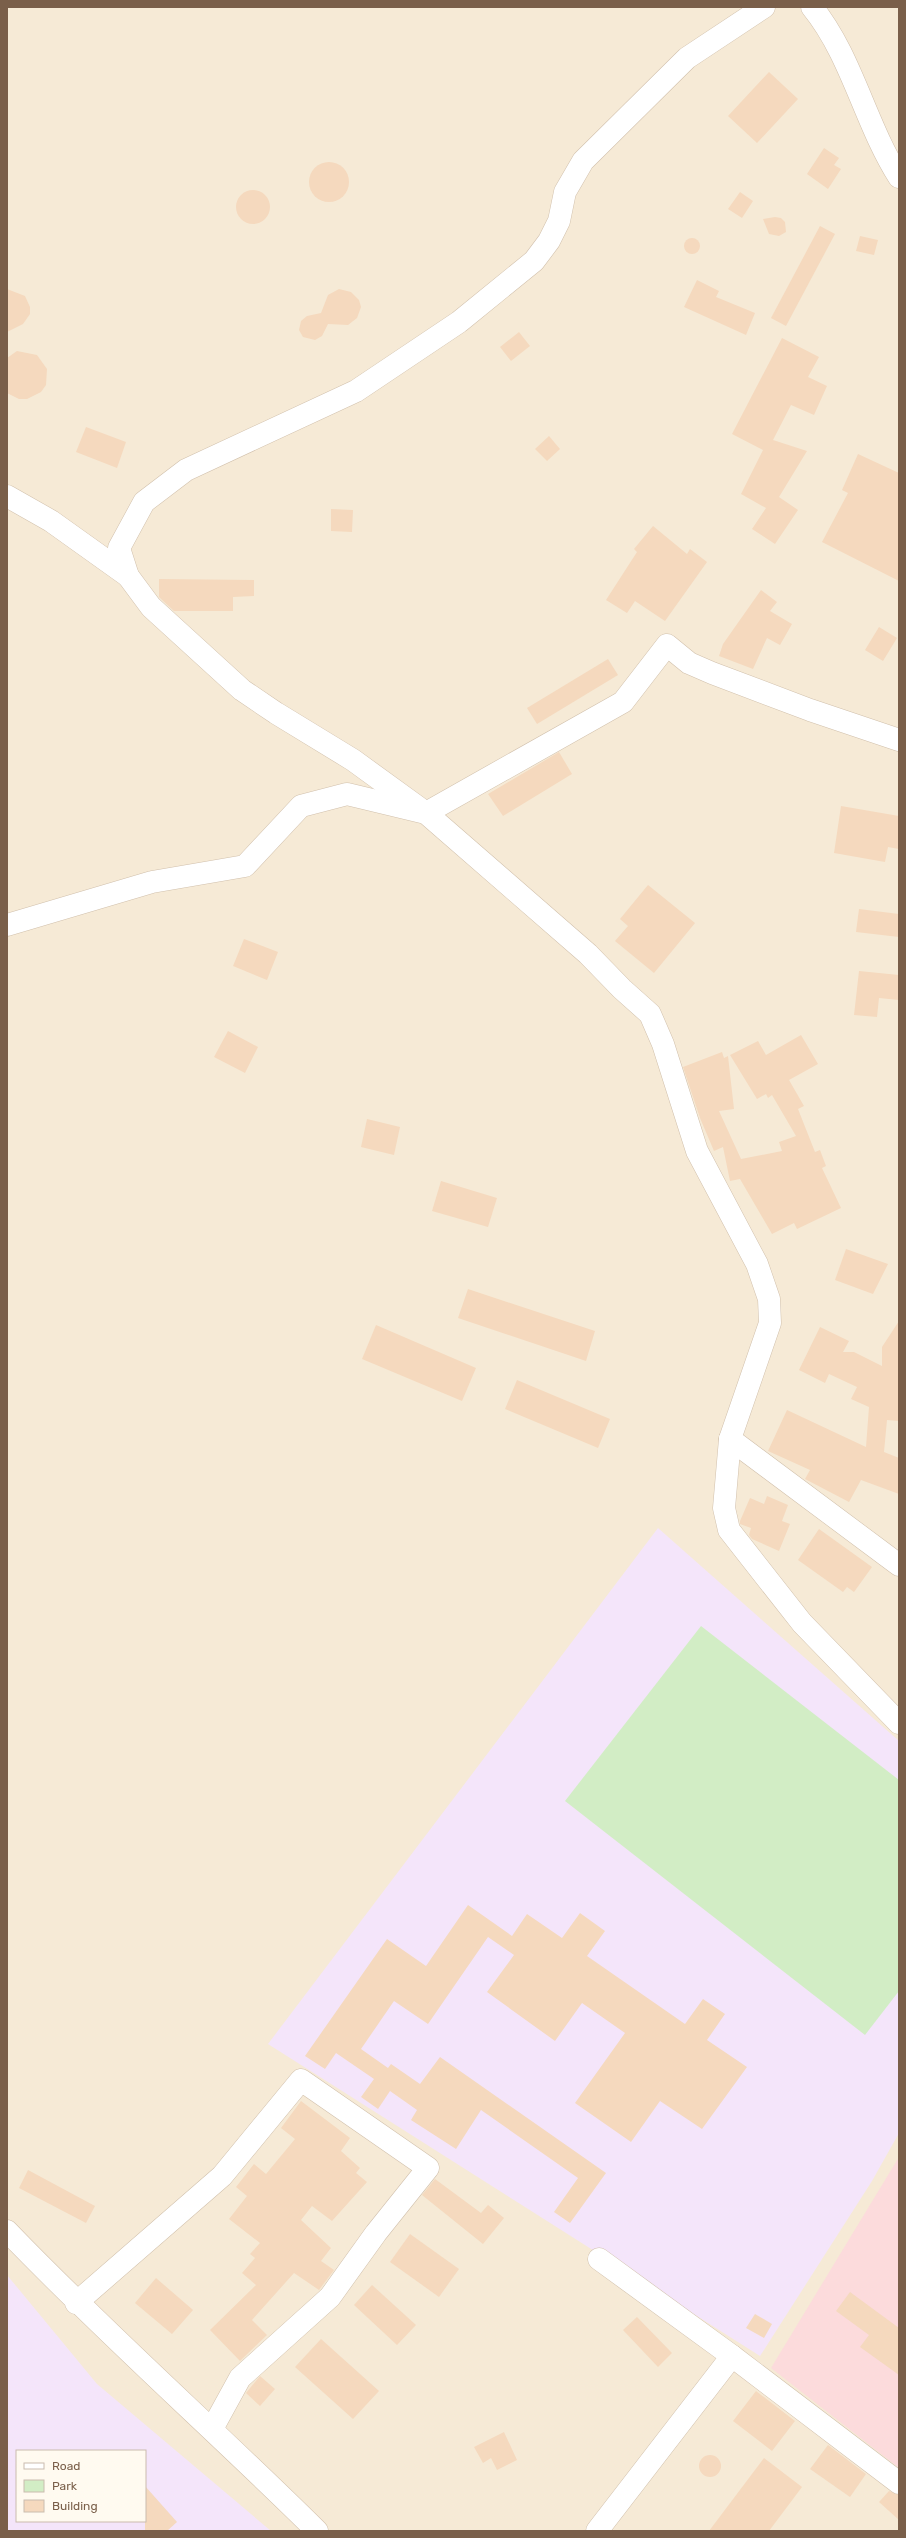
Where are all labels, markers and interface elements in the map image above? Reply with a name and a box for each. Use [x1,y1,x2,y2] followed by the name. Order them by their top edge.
[16,2450,146,2522] legend
[52,2459,80,2473] text: Road
[52,2479,78,2493] text: Park
[52,2499,98,2513] text: Building

